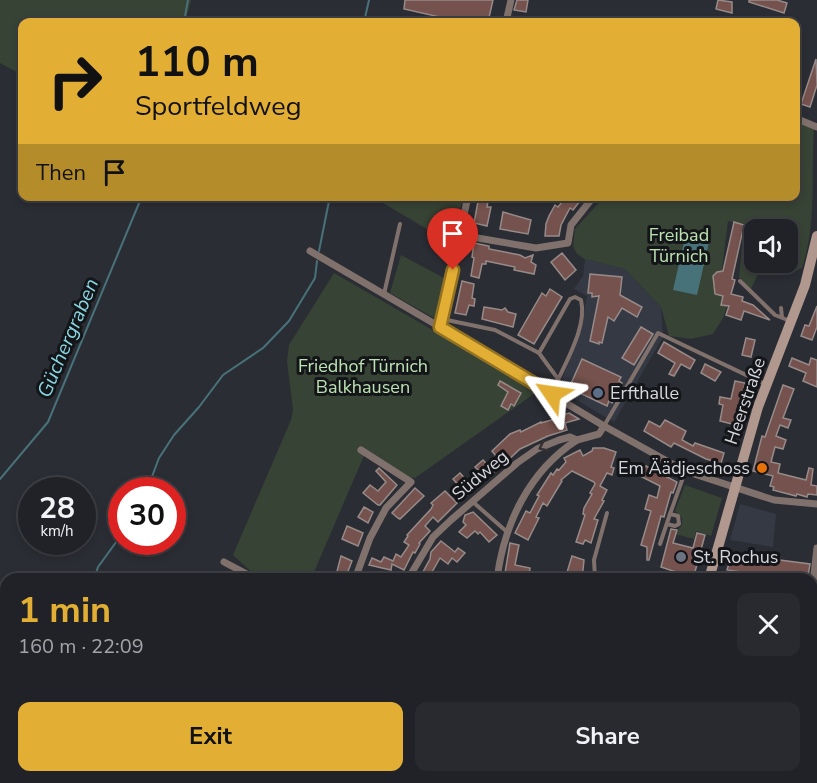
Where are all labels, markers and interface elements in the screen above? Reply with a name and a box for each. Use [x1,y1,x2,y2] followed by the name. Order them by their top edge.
[135,34,259,91] text: 110 m
[36,42,114,120] icon: right
[135,88,302,125] text: Sportfeldweg
[98,156,131,189] icon: arrive
[36,158,86,188] text: Then
[427,208,478,270] pin
[436,217,469,250] icon: arrive
[744,219,798,273] map controls
[744,219,798,273] button: sound
[649,223,709,268] park label: Freibad Türnich
[31,274,105,402] water label: Güchergraben
[298,354,428,399] park label: Friedhof Türnich Balkhausen
[719,354,771,448] street label: Heerstraße
[520,362,584,426] position arrow
[610,381,679,405] place label: Erfthalle
[591,386,605,400] marker: Erfthalle
[539,440,550,452] one-way arrow
[447,444,513,506] street label: Südweg
[618,456,750,480] place label: Em Äädjeschoss
[755,461,769,475] marker: Em Äädjeschoss
[108,477,186,555] speed limit sign: 30
[39,488,75,529] text: 28
[40,521,74,541] text: km/h
[693,545,778,569] place label: St. Rochus
[674,550,688,564] marker: St. Rochus
[18,586,111,635] text: 1 min
[737,593,800,656] button: close
[18,633,144,660] text: 160 m · 22:09
[18,702,403,771] button: Exit
[415,702,800,771] button: Share

